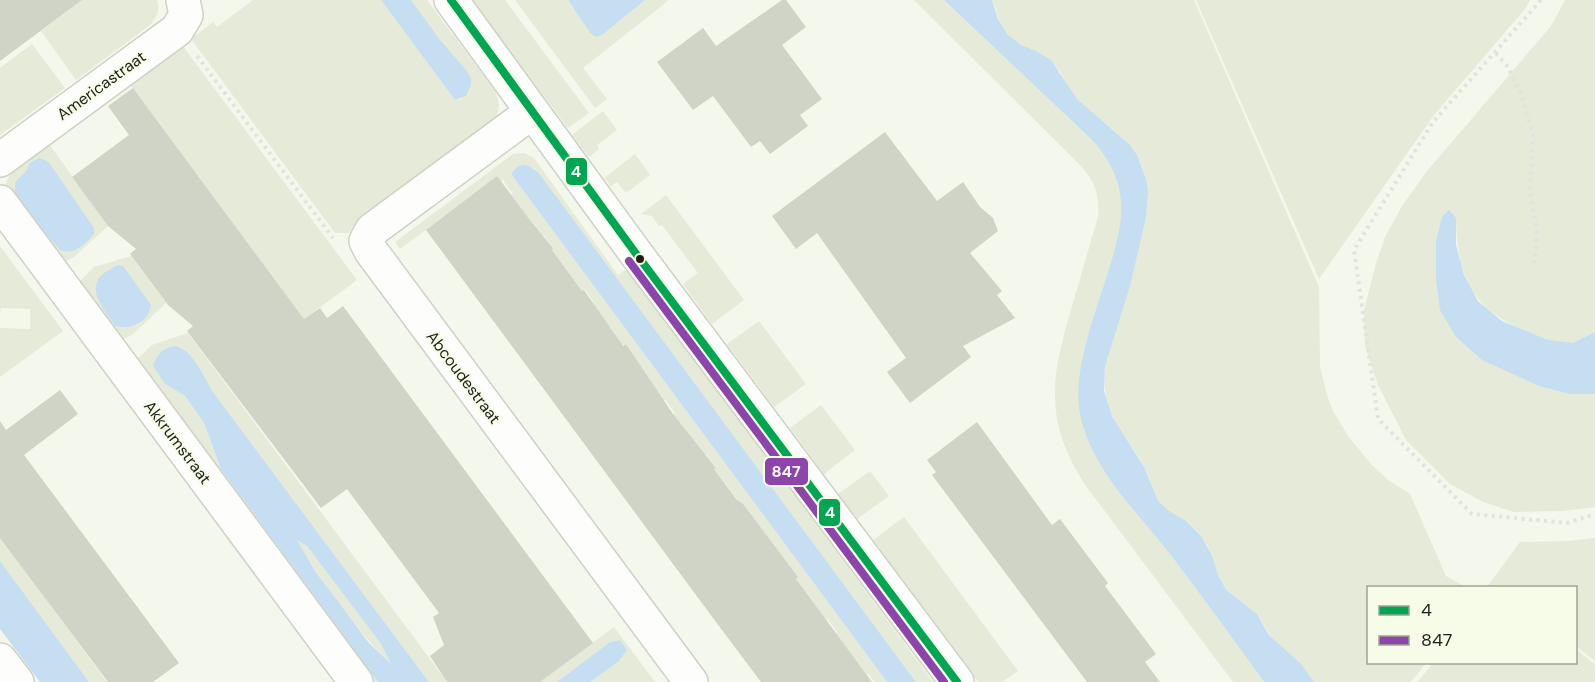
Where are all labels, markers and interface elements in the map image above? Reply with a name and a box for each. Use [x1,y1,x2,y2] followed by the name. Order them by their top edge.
[53,46,150,125] street label: Americastraat
[565,157,588,186] line badge: 4
[571,161,581,182] text: 4
[634,253,646,265] unlabelled marker
[422,327,505,428] street label: Abcoudestraat
[139,396,216,488] street label: Akkrumstraat
[764,457,809,486] line badge: 847
[771,461,801,482] text: 847
[818,498,841,527] line badge: 4
[825,502,835,523] text: 4
[1367,586,1577,664] legend
[1421,598,1432,622] text: 4
[1421,628,1452,652] text: 847

